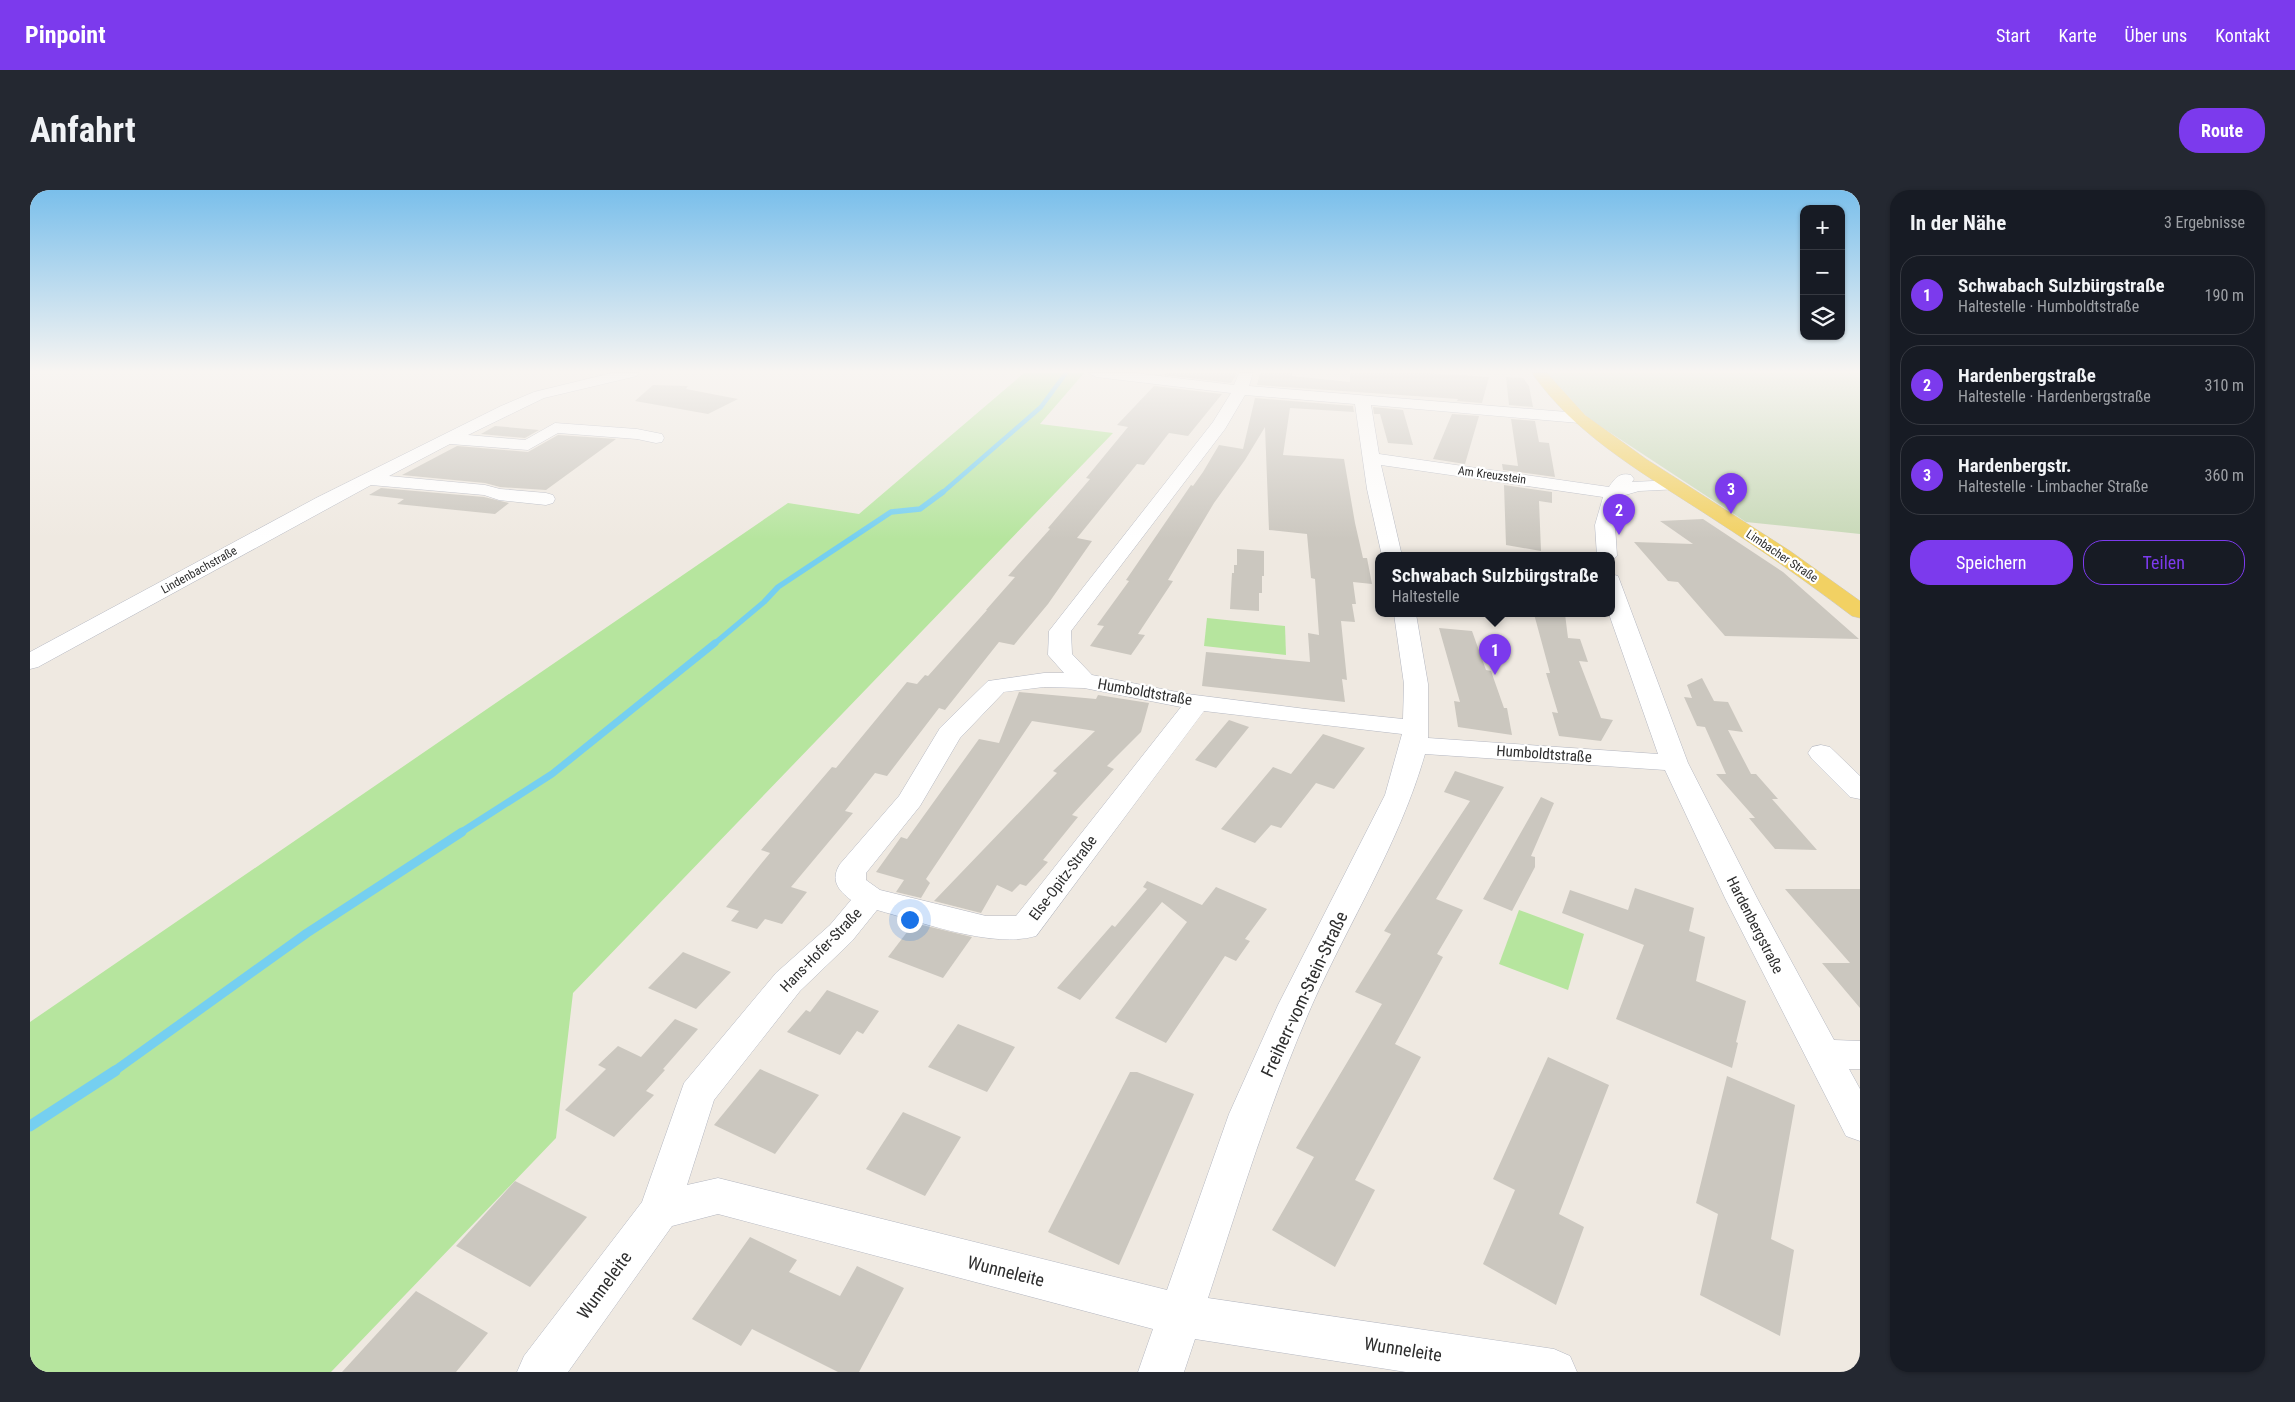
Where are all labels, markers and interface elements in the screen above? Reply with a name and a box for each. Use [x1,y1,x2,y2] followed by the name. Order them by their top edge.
[25,21,106,49] text: Pinpoint
[1996,25,2030,46] text: Start
[2058,25,2097,46] text: Karte
[2125,25,2187,46] text: Über uns
[2215,25,2270,46] text: Kontakt
[2179,108,2265,153] button: Route
[30,110,136,151] text: Anfahrt
[1800,205,1845,340] map controls
[1800,205,1845,250] button: +
[1910,211,2006,235] text: In der Nähe
[2164,213,2245,232] text: 3 Ergebnisse
[1800,250,1845,295] button: −
[1958,274,2165,297] text: Schwabach Sulzbürgstraße
[1923,286,1931,305] text: 1
[2205,286,2244,305] text: 190 m
[1800,295,1845,340] button: layers
[1958,297,2139,316] text: Haltestelle · Humboldtstraße
[1958,364,2096,387] text: Hardenbergstraße
[1923,376,1931,395] text: 2
[2205,376,2244,395] text: 310 m
[1958,387,2151,406] text: Haltestelle · Hardenbergstraße
[1958,454,2071,477] text: Hardenbergstr.
[1457,463,1527,487] street label: Am Kreuzstein
[1923,466,1931,485] text: 3
[2205,466,2244,485] text: 360 m
[1715,473,1747,514] pin: 3
[1958,477,2148,496] text: Haltestelle · Limbacher Straße
[1603,494,1635,535] pin: 2
[1744,527,1821,585] street label: Limbacher Straße
[1910,540,2073,585] button: Speichern
[2083,540,2245,585] button: Teilen
[159,543,240,597] street label: Lindenbachstraße
[1375,552,1615,617] popup
[1392,564,1598,587] text: Schwabach Sulzbürgstraße
[1392,587,1460,606] text: Haltestelle
[1479,634,1511,675] pin: 1
[1096,675,1194,709] street label: Humboldtstraße
[1496,742,1592,766] street label: Humboldtstraße
[1025,832,1101,924] street label: Else-Opitz-Straße
[1723,873,1787,977] street label: Hardenbergstraße
[776,904,866,996] street label: Hans-Hofer-Straße
[897,907,923,933] your location
[1256,908,1352,1080] street label: Freiherr-vom-Stein-Straße
[572,1247,636,1323] street label: Wunneleite
[965,1251,1047,1291] street label: Wunneleite
[1363,1332,1443,1366] street label: Wunneleite

